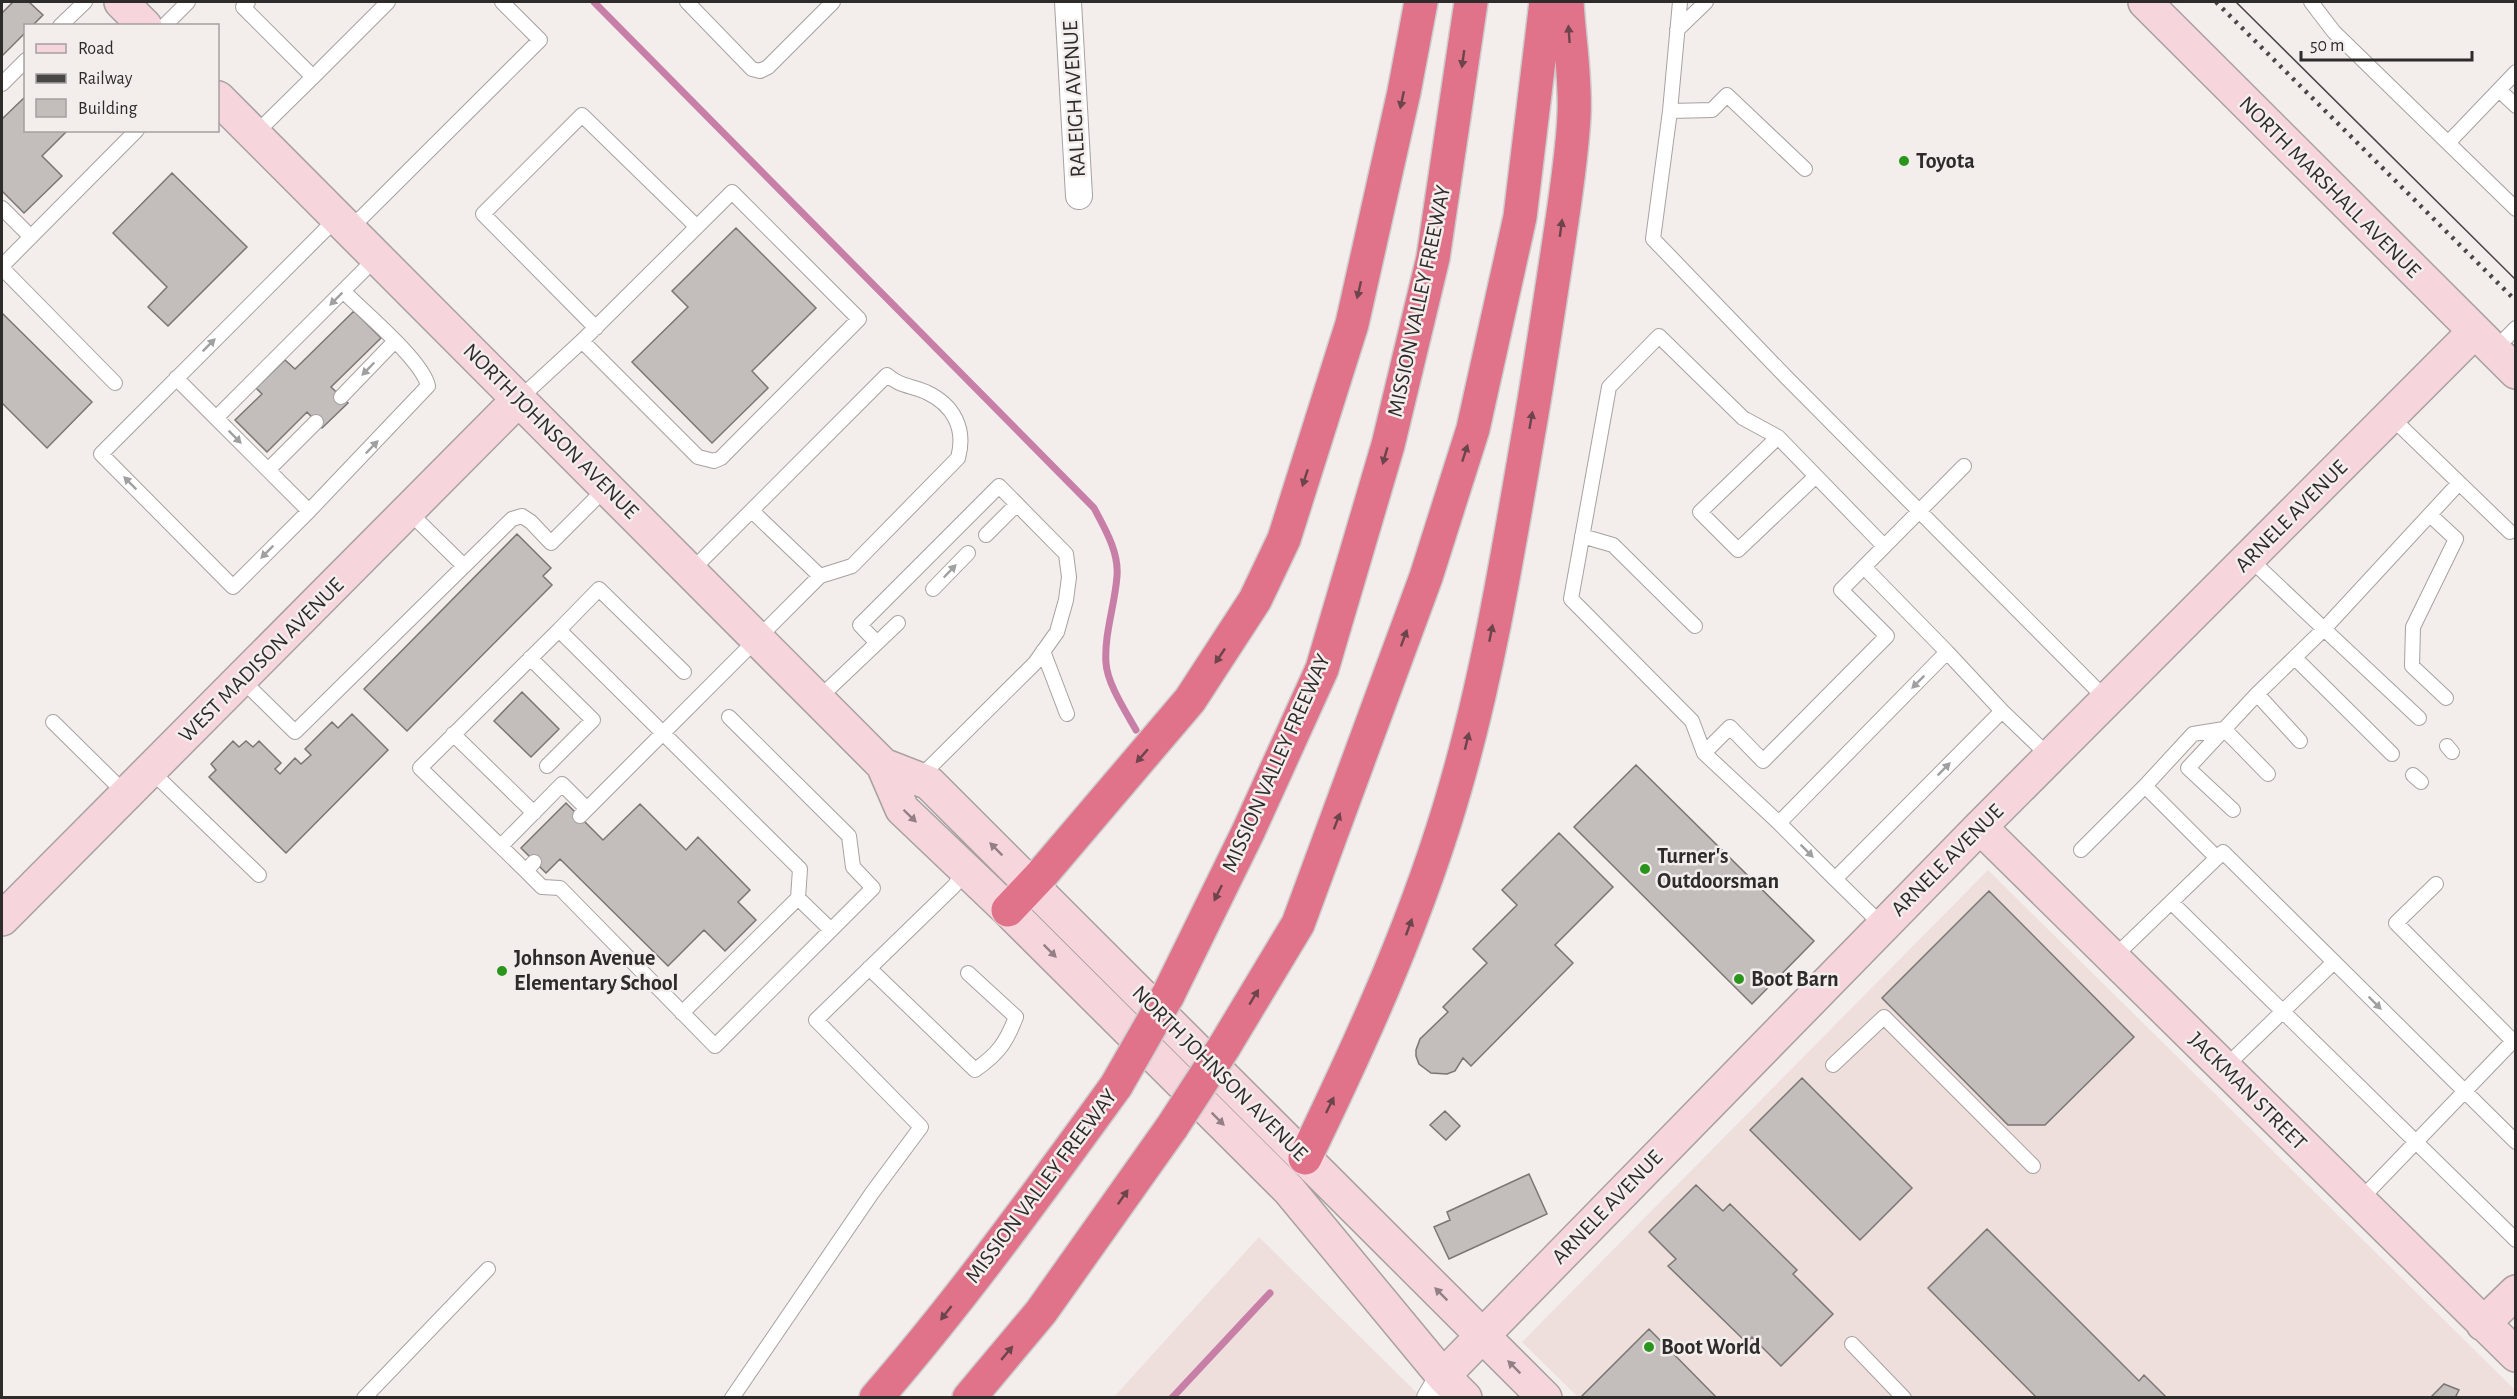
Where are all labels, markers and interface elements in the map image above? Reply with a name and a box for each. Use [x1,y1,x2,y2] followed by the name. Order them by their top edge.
[1059,20,1089,178] street label: RALEIGH AVENUE
[24,24,219,132] legend
[1564,24,1573,43] one-way arrow
[2301,24,2472,62] scale bar
[2310,37,2344,55] text: 50 m
[78,40,114,58] text: Road
[1458,50,1468,69] one-way arrow
[78,70,133,88] text: Railway
[1397,91,1406,110] one-way arrow
[2235,92,2425,282] street label: NORTH MARSHALL AVENUE
[78,100,138,118] text: Building
[1916,150,1975,173] place label: Toyota
[1897,154,1911,168] marker: Toyota
[1384,183,1454,419] street label: MISSION VALLEY FREEWAY
[1556,218,1565,237] one-way arrow
[1354,281,1364,300] one-way arrow
[329,291,343,305] one-way arrow
[202,339,216,353] one-way arrow
[459,339,643,523] street label: NORTH JOHNSON AVENUE
[361,361,375,376] one-way arrow
[1527,411,1536,430] one-way arrow
[227,429,241,443] one-way arrow
[364,440,378,454] one-way arrow
[1461,444,1471,462] one-way arrow
[1379,447,1389,465] one-way arrow
[2231,455,2352,576] street label: ARNELE AVENUE
[1299,469,1309,487] one-way arrow
[123,477,137,491] one-way arrow
[261,545,275,559] one-way arrow
[943,563,957,578] one-way arrow
[175,573,348,746] street label: WEST MADISON AVENUE
[1487,623,1496,642] one-way arrow
[1400,629,1409,647] one-way arrow
[1214,647,1226,663] one-way arrow
[1218,650,1334,875] street label: MISSION VALLEY FREEWAY
[1911,675,1926,689] one-way arrow
[1463,732,1473,750] one-way arrow
[1136,748,1149,763] one-way arrow
[1937,762,1951,777] one-way arrow
[1887,799,2008,920] street label: ARNELE AVENUE
[902,809,917,823] one-way arrow
[1332,812,1342,830] one-way arrow
[989,842,1004,856] one-way arrow
[1799,843,1813,857] one-way arrow
[1657,845,1779,892] place label: Turner's Outdoorsman
[1638,862,1652,876] marker: Turner's Outdoorsman
[1214,884,1223,901] one-way arrow
[1404,917,1414,935] one-way arrow
[1043,944,1057,958] one-way arrow
[514,947,678,995] place label: Johnson Avenue Elementary School
[495,964,509,978] marker: Johnson Avenue Elementary School
[1751,968,1839,990] place label: Boot Barn
[1732,972,1746,986] marker: Boot Barn
[1128,981,1312,1165] street label: NORTH JOHNSON AVENUE
[1249,989,1260,1005] one-way arrow
[2368,996,2383,1010] one-way arrow
[2185,1028,2311,1154] street label: JACKMAN STREET
[961,1085,1121,1287] street label: MISSION VALLEY FREEWAY
[1325,1096,1335,1114] one-way arrow
[1210,1111,1224,1125] one-way arrow
[1547,1146,1667,1268] street label: ARNELE AVENUE
[1117,1189,1129,1205] one-way arrow
[1435,1288,1449,1302] one-way arrow
[939,1305,952,1321] one-way arrow
[1661,1336,1761,1358] place label: Boot World
[1642,1340,1656,1354] marker: Boot World
[1000,1345,1013,1361] one-way arrow
[1507,1360,1521,1374] one-way arrow

